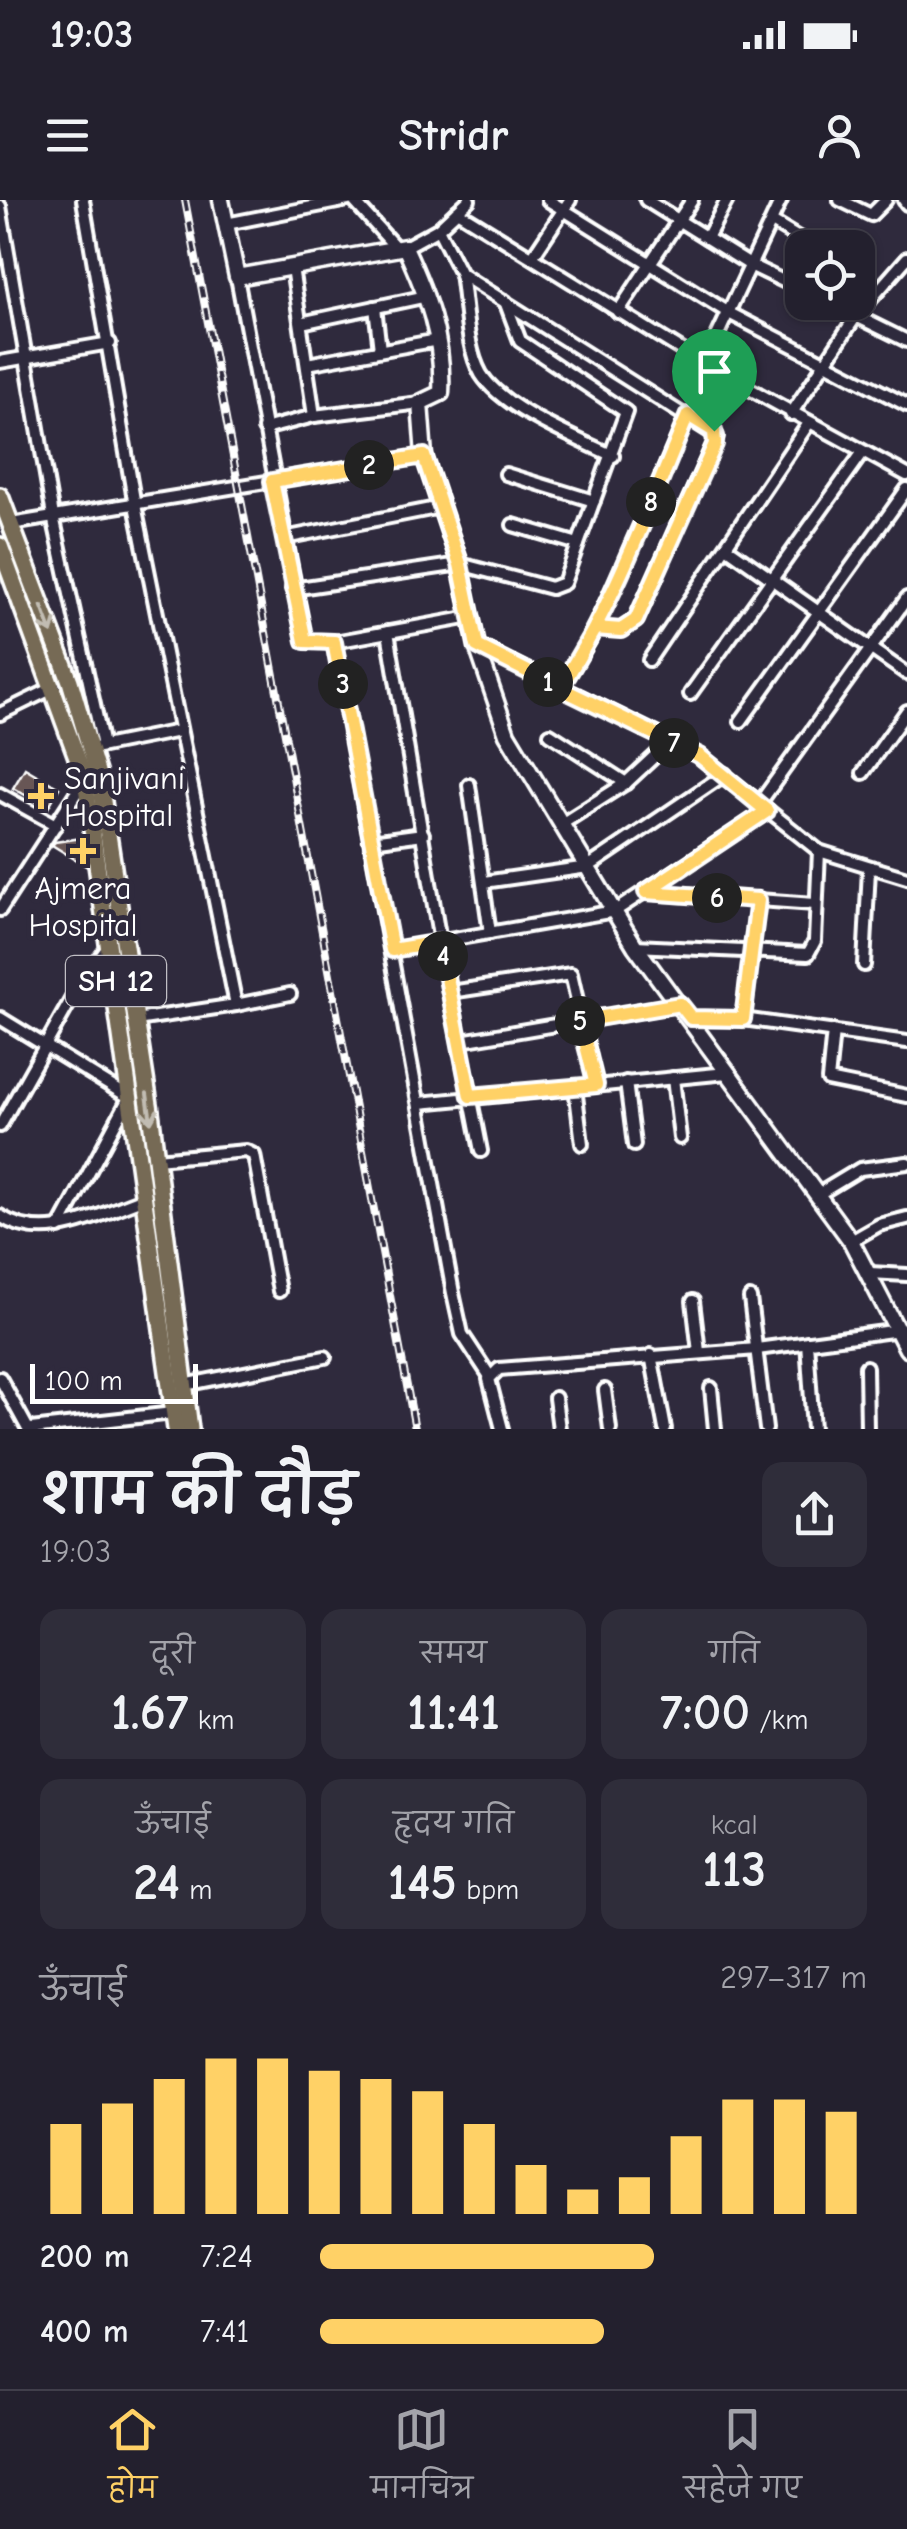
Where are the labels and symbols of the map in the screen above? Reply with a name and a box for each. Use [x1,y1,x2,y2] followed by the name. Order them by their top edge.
[672,329,757,432] pin
[344,440,394,490] pin: 2
[626,477,676,527] pin: 8
[39,604,57,635] one-way arrow
[523,657,573,707] pin: 1
[318,659,368,709] pin: 3
[649,718,699,768] pin: 7
[64,760,185,834] place label: Sanjivani Hospital
[28,783,54,809] marker: Sanjivani Hospital
[70,838,96,864] marker: Ajmera Hospital
[28,870,138,944] place label: Ajmera Hospital
[692,873,742,923] pin: 6
[418,931,468,981] pin: 4
[66,956,166,1006] road number: SH 12
[555,996,605,1046] pin: 5
[141,1091,159,1123] one-way arrow
[30,1359,198,1404] scale bar

